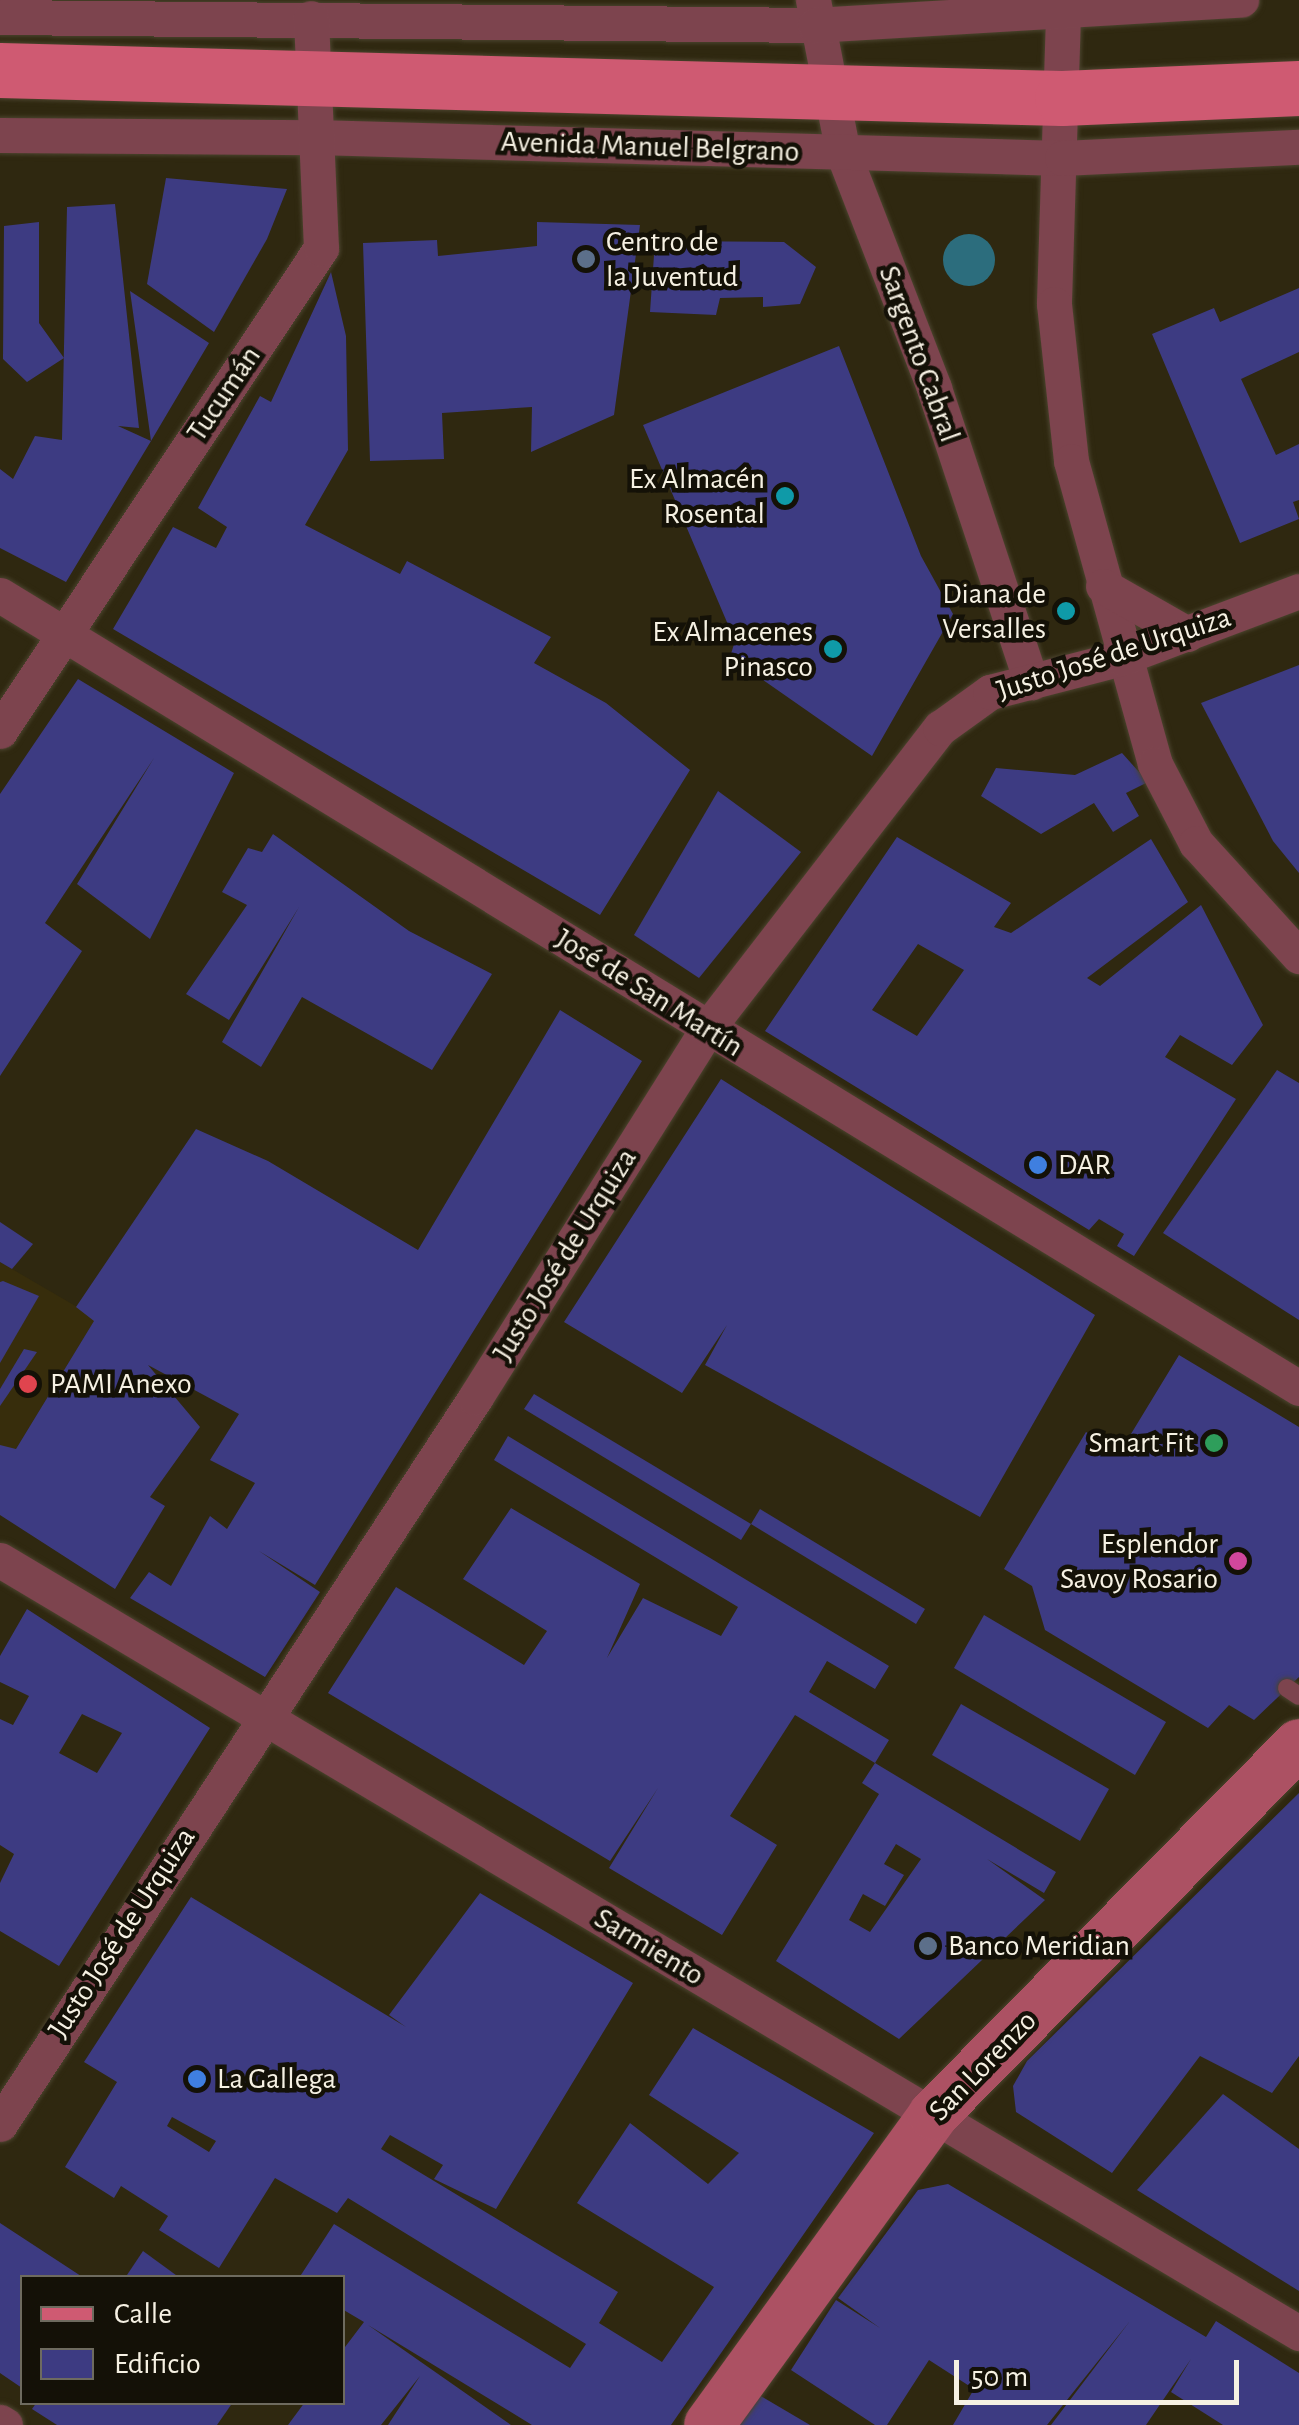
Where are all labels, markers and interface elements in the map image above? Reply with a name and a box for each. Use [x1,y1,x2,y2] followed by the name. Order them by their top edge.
[500,124,800,170] street label: Avenida Manuel Belgrano
[606,224,738,294] place label: Centro de la Juventud
[575,248,597,270] marker: Centro de la Juventud
[870,261,968,447] street label: Sargento Cabral
[179,339,269,449] street label: Tucumán
[629,461,765,532] place label: Ex Almacén Rosental
[774,485,796,507] marker: Ex Almacén Rosental
[942,576,1046,646] place label: Diana de Versalles
[993,599,1235,709] street label: Justo José de Urquiza
[1055,600,1077,622] marker: Diana de Versalles
[652,614,813,684] place label: Ex Almacenes Pinasco
[822,638,844,660] marker: Ex Almacenes Pinasco
[549,921,749,1065] street label: José de San Martín
[485,1142,645,1368] street label: Justo José de Urquiza
[1058,1147,1111,1183] place label: DAR
[1027,1154,1049,1176] marker: DAR
[50,1366,192,1402] place label: PAMI Anexo
[15,1371,41,1397] marker: PAMI Anexo
[1089,1425,1194,1461] place label: Smart Fit
[1203,1432,1225,1454] marker: Smart Fit
[1060,1526,1218,1596] place label: Esplendor Savoy Rosario
[1227,1550,1249,1572] marker: Esplendor Savoy Rosario
[41,1821,203,2045] street label: Justo José de Urquiza
[588,1900,710,1994] street label: Sarmiento
[948,1928,1130,1964] place label: Banco Meridian
[917,1935,939,1957] marker: Banco Meridian
[922,2003,1044,2129] street label: San Lorenzo
[217,2061,336,2097] place label: La Gallega
[186,2068,208,2090] marker: La Gallega
[20,2275,345,2405] legend
[114,2299,172,2329] text: Calle
[959,2340,1244,2402] scale bar
[114,2349,201,2379] text: Edificio
[971,2362,1028,2392] text: 50 m

